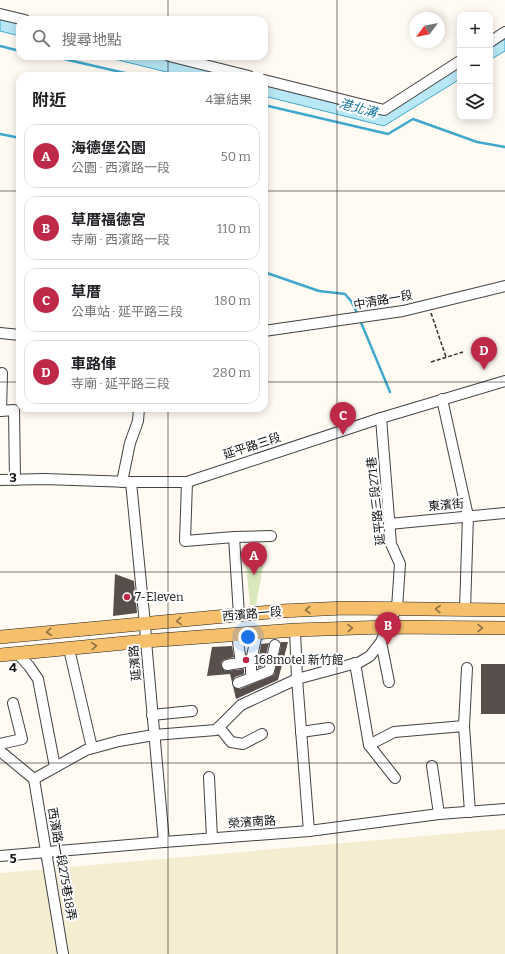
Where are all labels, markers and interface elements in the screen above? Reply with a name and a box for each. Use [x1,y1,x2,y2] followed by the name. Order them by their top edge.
[409,12,445,48] north arrow
[457,12,493,120] map controls
[457,12,493,48] button: +
[16,16,268,60] search box
[30,27,52,49] icon: search
[62,31,122,49] text: 搜尋地點
[457,48,493,84] button: −
[457,84,493,120] button: layers
[32,90,66,111] text: 附近
[205,92,252,107] text: 4筆結果
[337,96,381,121] water label: 港北溝
[71,139,146,157] text: 海德堡公園
[41,149,51,164] text: A
[221,149,251,164] text: 50 m
[71,160,170,175] text: 公園 · 西濱路一段
[71,211,146,229] text: 草厝福德宮
[42,221,50,236] text: B
[217,221,251,236] text: 110 m
[71,232,170,247] text: 寺廟 · 西濱路一段
[71,283,101,301] text: 草厝
[352,288,414,312] street label: 中清路一段
[42,293,50,308] text: C
[215,293,251,308] text: 180 m
[71,304,183,319] text: 公車站 · 延平路三段
[471,337,497,370] pin: D
[71,355,116,373] text: 車路俥
[41,365,51,380] text: D
[213,365,251,380] text: 280 m
[71,376,170,391] text: 寺廟 · 延平路三段
[330,402,356,435] pin: C
[221,430,283,462] street label: 延平路三段
[364,456,388,546] street label: 延平路三段271巷
[9,470,17,485] text: 3
[427,496,465,514] street label: 東濱街
[241,542,267,575] pin: A
[135,590,184,604] place label: 7-Eleven
[122,592,132,602] marker: 7-Eleven
[221,604,283,624] street label: 西濱路一段
[305,605,311,614] one-way arrow
[435,605,441,614] one-way arrow
[375,612,401,645] pin: B
[176,616,182,625] one-way arrow
[347,624,353,632] one-way arrow
[477,624,483,632] one-way arrow
[46,627,52,636] one-way arrow
[238,627,258,647] your location
[91,642,97,651] one-way arrow
[126,644,144,682] street label: 延濱路
[254,653,344,667] place label: 168motel 新竹館
[241,655,251,665] marker: 168motel 新竹館
[9,660,17,675] text: 4
[45,806,79,922] street label: 西濱路一段275巷18弄
[228,813,276,831] street label: 榮濱南路
[9,851,17,866] text: 5

